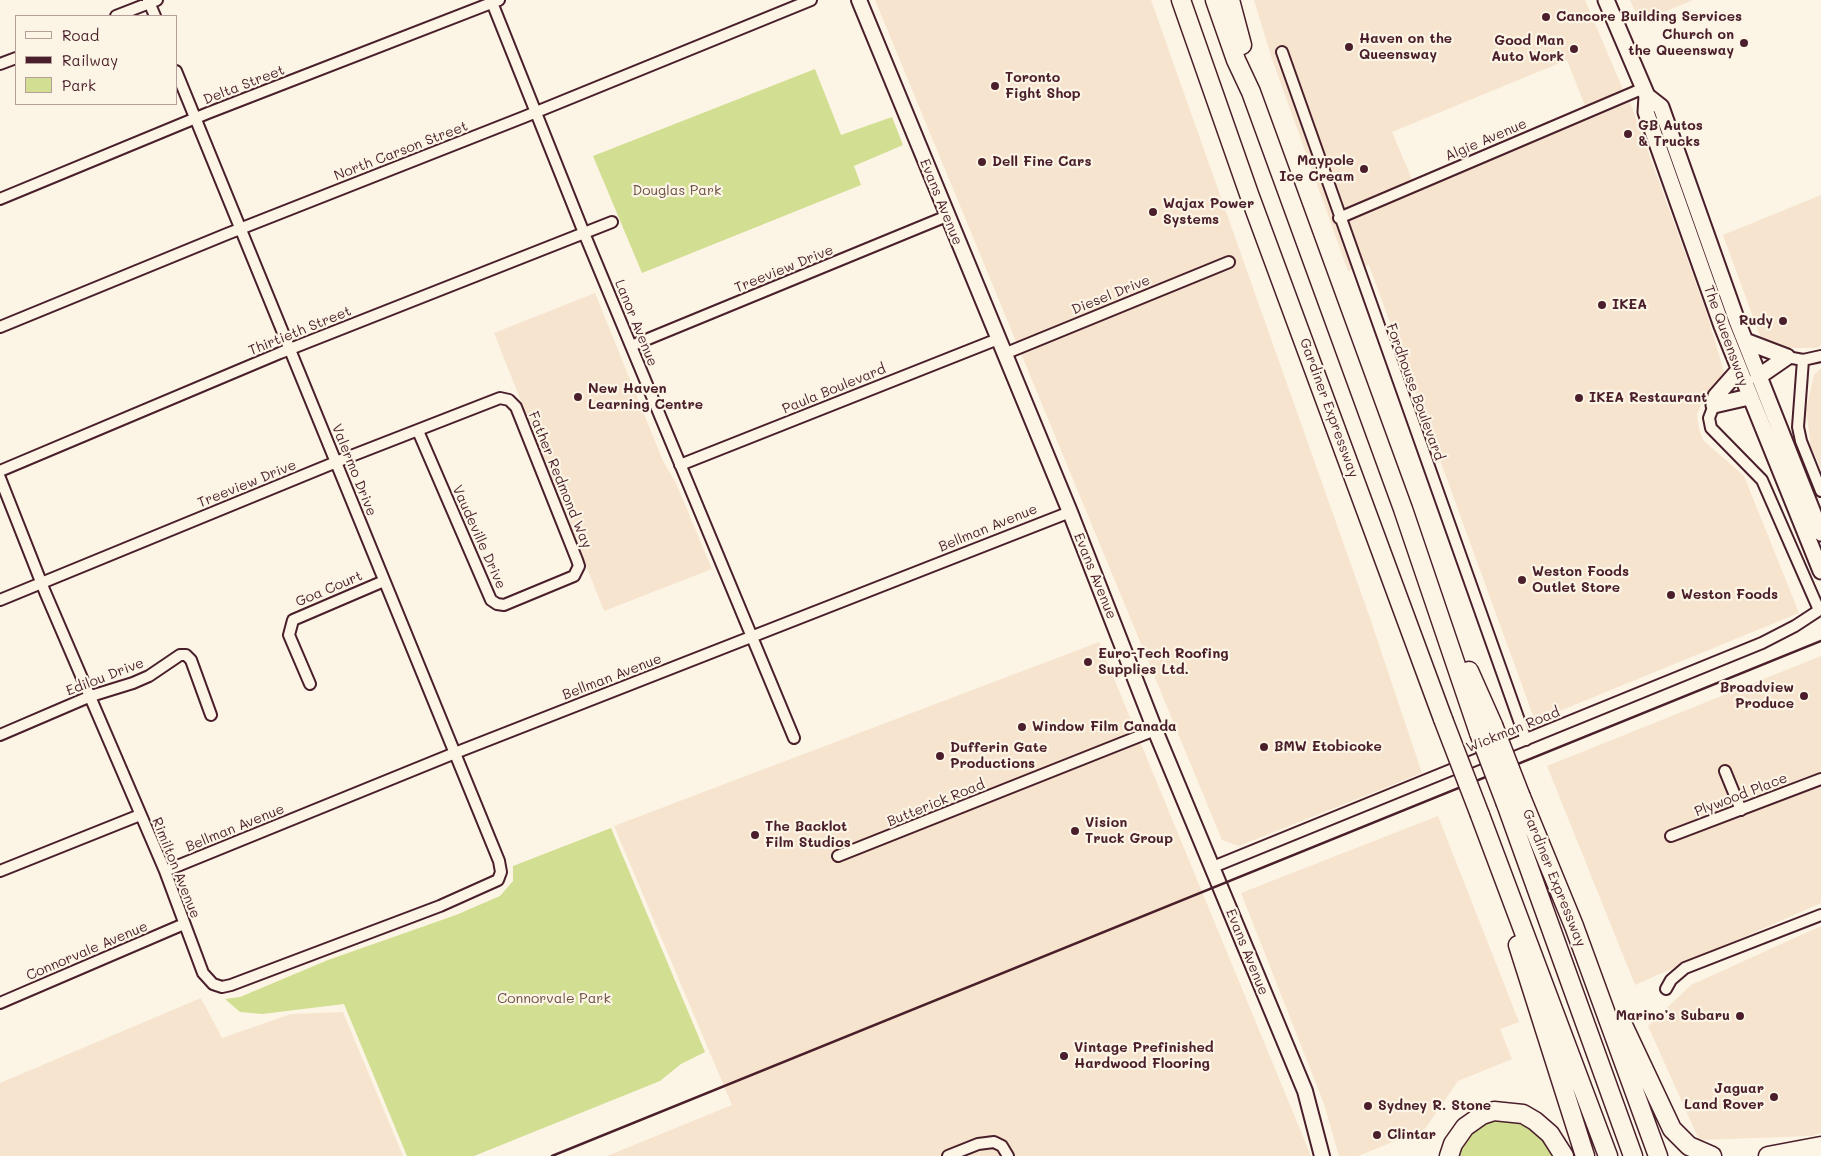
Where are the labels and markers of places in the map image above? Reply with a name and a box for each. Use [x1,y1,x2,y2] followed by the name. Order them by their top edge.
[1556,9,1742,25] place label: Cancore Building Services
[1540,11,1552,23] marker: Cancore Building Services
[1628,27,1734,59] place label: Church on the Queensway
[1359,31,1452,64] place label: Haven on the Queensway
[1491,33,1564,65] place label: Good Man Auto Work
[1738,37,1750,49] marker: Church on the Queensway
[1343,41,1355,53] marker: Haven on the Queensway
[1568,43,1580,55] marker: Good Man Auto Work
[1005,70,1081,102] place label: Toronto Fight Shop
[989,80,1001,92] marker: Toronto Fight Shop
[1638,118,1703,150] place label: GB Autos & Trucks
[1622,128,1634,140] marker: GB Autos & Trucks
[1279,153,1354,186] place label: Maypole Ice Cream
[992,154,1091,170] place label: Dell Fine Cars
[976,156,988,168] marker: Dell Fine Cars
[1358,163,1370,175] marker: Maypole Ice Cream
[1163,196,1254,228] place label: Wajax Power Systems
[1147,206,1159,218] marker: Wajax Power Systems
[1612,297,1647,313] place label: IKEA
[1596,299,1608,311] marker: IKEA
[1739,313,1773,329] place label: Rudy
[1777,315,1789,327] marker: Rudy
[588,381,703,414] place label: New Haven Learning Centre
[1589,390,1707,406] place label: IKEA Restaurant
[572,391,584,403] marker: New Haven Learning Centre
[1573,392,1585,404] marker: IKEA Restaurant
[1532,564,1629,596] place label: Weston Foods Outlet Store
[1516,574,1528,586] marker: Weston Foods Outlet Store
[1681,587,1778,603] place label: Weston Foods
[1665,589,1677,601] marker: Weston Foods
[1098,646,1229,679] place label: Euro-Tech Roofing Supplies Ltd.
[1082,656,1094,668] marker: Euro-Tech Roofing Supplies Ltd.
[1720,680,1794,712] place label: Broadview Produce
[1798,690,1810,702] marker: Broadview Produce
[1032,719,1177,735] place label: Window Film Canada
[1016,721,1028,733] marker: Window Film Canada
[1274,739,1382,755] place label: BMW Etobicoke
[950,740,1047,772] place label: Dufferin Gate Productions
[1258,741,1270,753] marker: BMW Etobicoke
[934,750,946,762] marker: Dufferin Gate Productions
[1085,815,1173,848] place label: Vision Truck Group
[765,819,851,852] place label: The Backlot Film Studios
[1069,825,1081,837] marker: Vision Truck Group
[749,829,761,841] marker: The Backlot Film Studios
[1616,1008,1730,1024] place label: Marino’s Subaru
[1734,1010,1746,1022] marker: Marino’s Subaru
[1074,1040,1214,1072] place label: Vintage Prefinished Hardwood Flooring
[1058,1050,1070,1062] marker: Vintage Prefinished Hardwood Flooring
[1684,1081,1764,1114] place label: Jaguar Land Rover
[1768,1091,1780,1103] marker: Jaguar Land Rover
[1378,1098,1491,1114] place label: Sydney R. Stone
[1362,1100,1374,1112] marker: Sydney R. Stone
[1387,1127,1436,1143] place label: Clintar
[1371,1129,1383,1141] marker: Clintar

